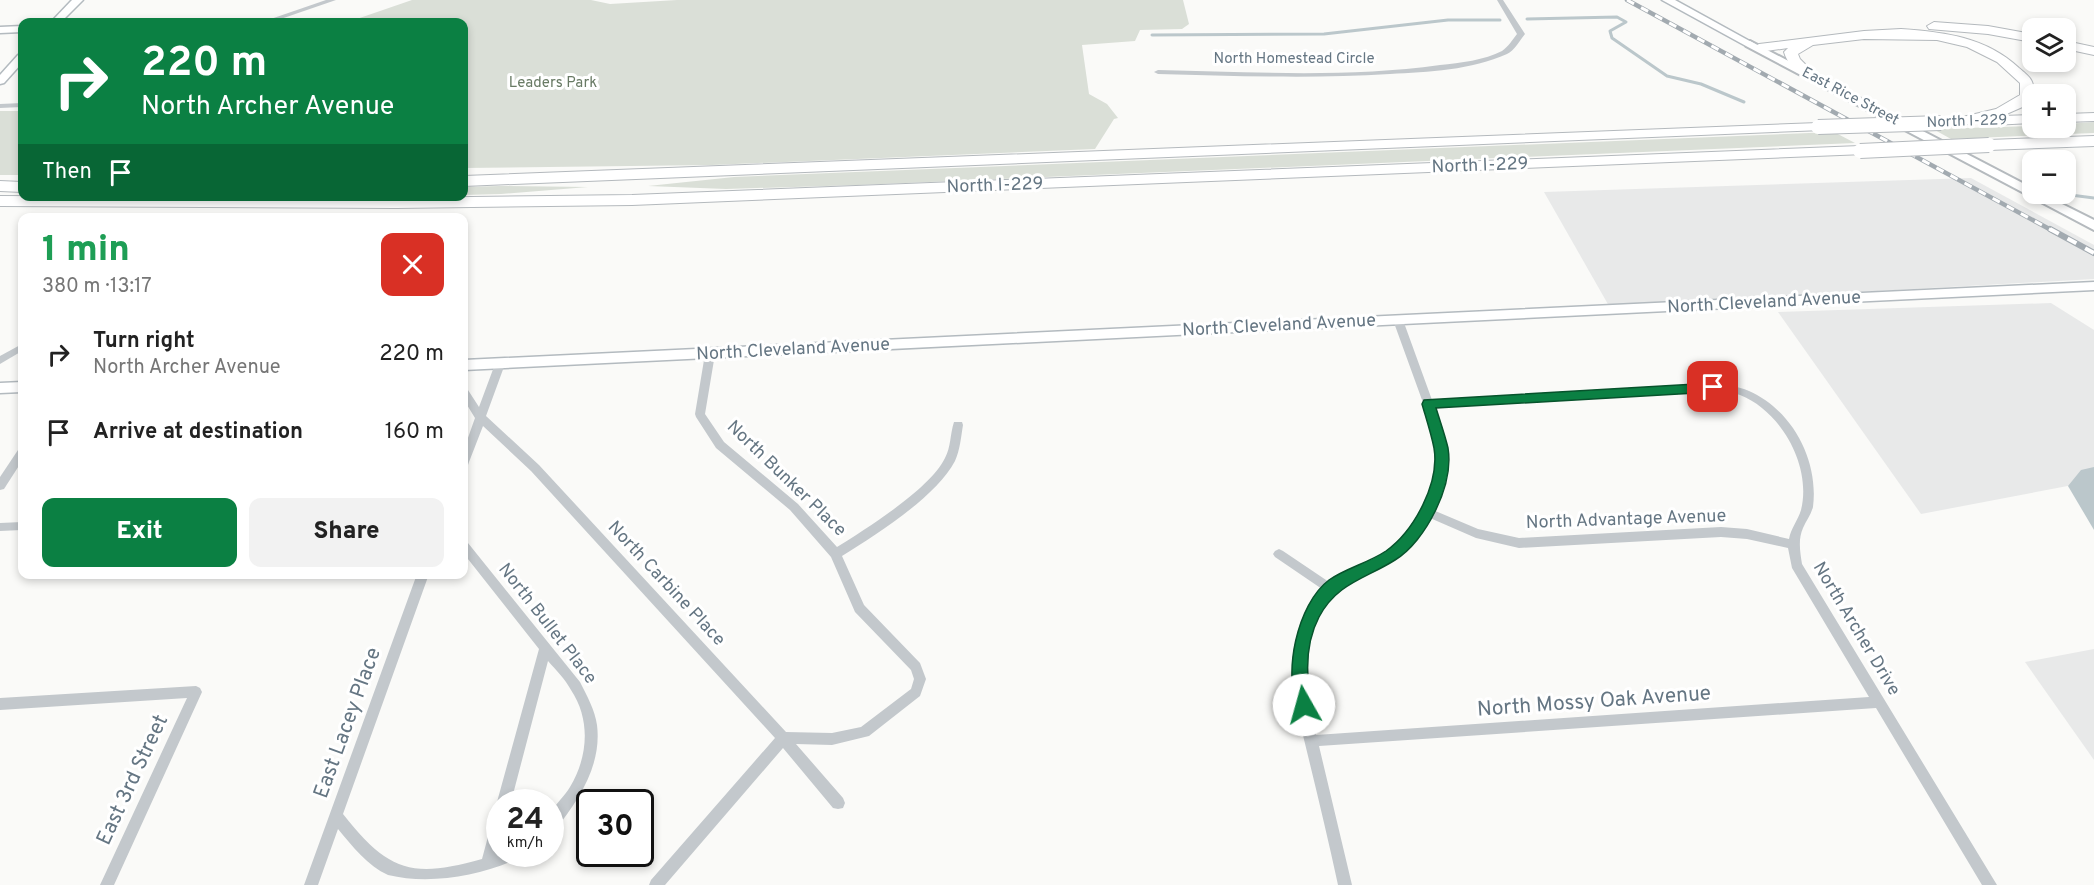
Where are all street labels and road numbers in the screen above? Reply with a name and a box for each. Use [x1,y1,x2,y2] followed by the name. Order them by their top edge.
[1214,50,1374,69] street label: North Homestead Circle
[1798,63,1902,131] street label: East Rice Street
[1926,111,2008,133] street label: North I-229
[1431,153,1529,179] street label: North I-229
[946,173,1044,199] street label: North I-229
[1667,286,1861,320] street label: North Cleveland Avenue
[1182,309,1376,343] street label: North Cleveland Avenue
[696,333,890,367] street label: North Cleveland Avenue
[721,416,851,542] street label: North Bunker Place
[1525,505,1727,535] street label: North Advantage Avenue
[602,517,730,651] street label: North Carbine Place
[1807,558,1905,700] street label: North Archer Drive
[493,559,601,689] street label: North Bullet Place
[308,644,388,802] street label: East Lacey Place
[1476,680,1712,724] street label: North Mossy Oak Avenue
[91,710,175,850] street label: East 3rd Street

